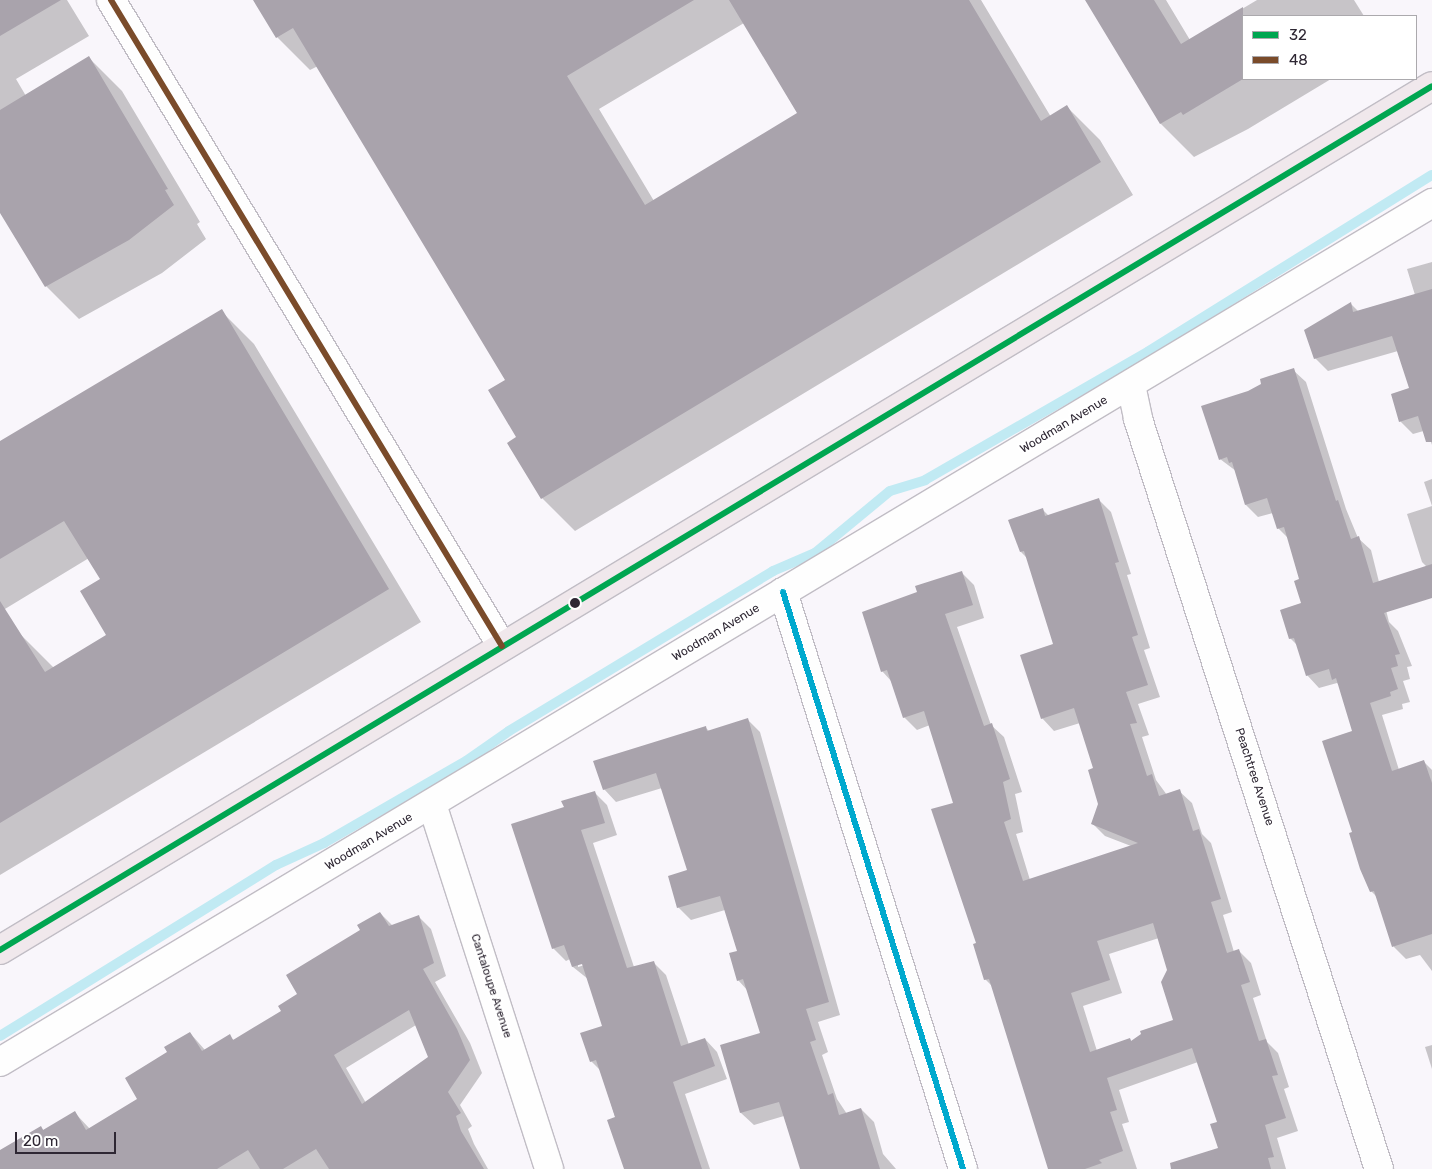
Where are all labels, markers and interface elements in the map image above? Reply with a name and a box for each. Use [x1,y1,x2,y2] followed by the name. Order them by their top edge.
[1242,15,1417,80] legend
[1289,26,1307,44] text: 32
[1289,51,1308,69] text: 48
[1018,393,1110,457] street label: Woodman Avenue
[570,598,580,608] unlabelled marker
[670,601,762,665] street label: Woodman Avenue
[1231,726,1277,828] street label: Peachtree Avenue
[323,810,415,874] street label: Woodman Avenue
[467,932,515,1040] street label: Cantaloupe Avenue
[18,1122,119,1154] scale bar
[23,1132,58,1150] text: 20 m

